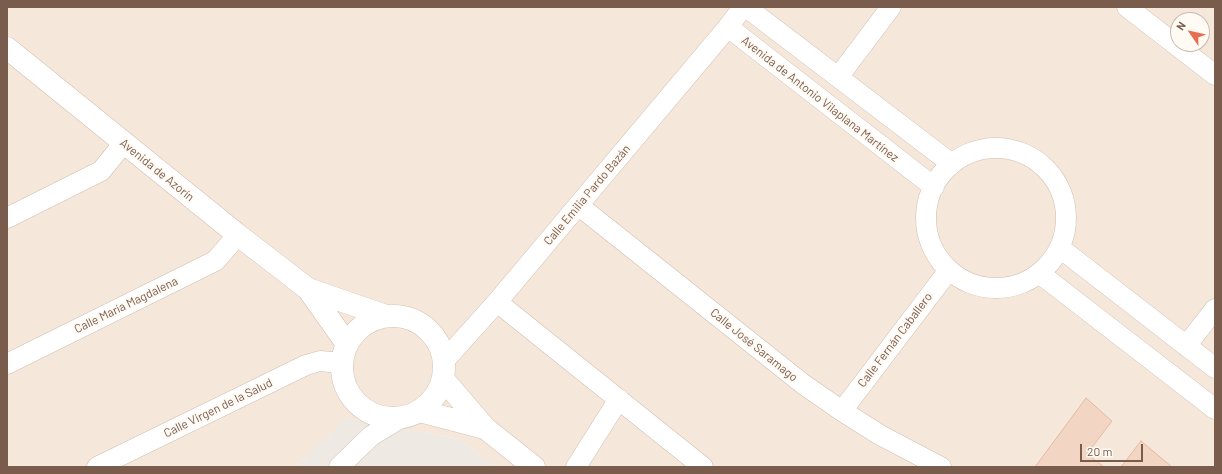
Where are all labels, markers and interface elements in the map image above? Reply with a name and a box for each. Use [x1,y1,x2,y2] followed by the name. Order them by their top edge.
[1170,12,1210,52] north arrow
[1173,19,1188,32] text: N
[739,33,901,165] street label: Avenida de Antonio Vilaplana Martínez
[117,136,197,204] street label: Avenida de Azorín
[541,142,633,248] street label: Calle Emilia Pardo Bazán
[72,274,180,336] street label: Calle María Magdalena
[855,290,935,390] street label: Calle Fernán Caballero
[707,305,801,385] street label: Calle José Saramago
[161,375,275,441] street label: Calle Virgen de la Salud
[1082,436,1145,462] scale bar
[1087,444,1113,458] text: 20 m

